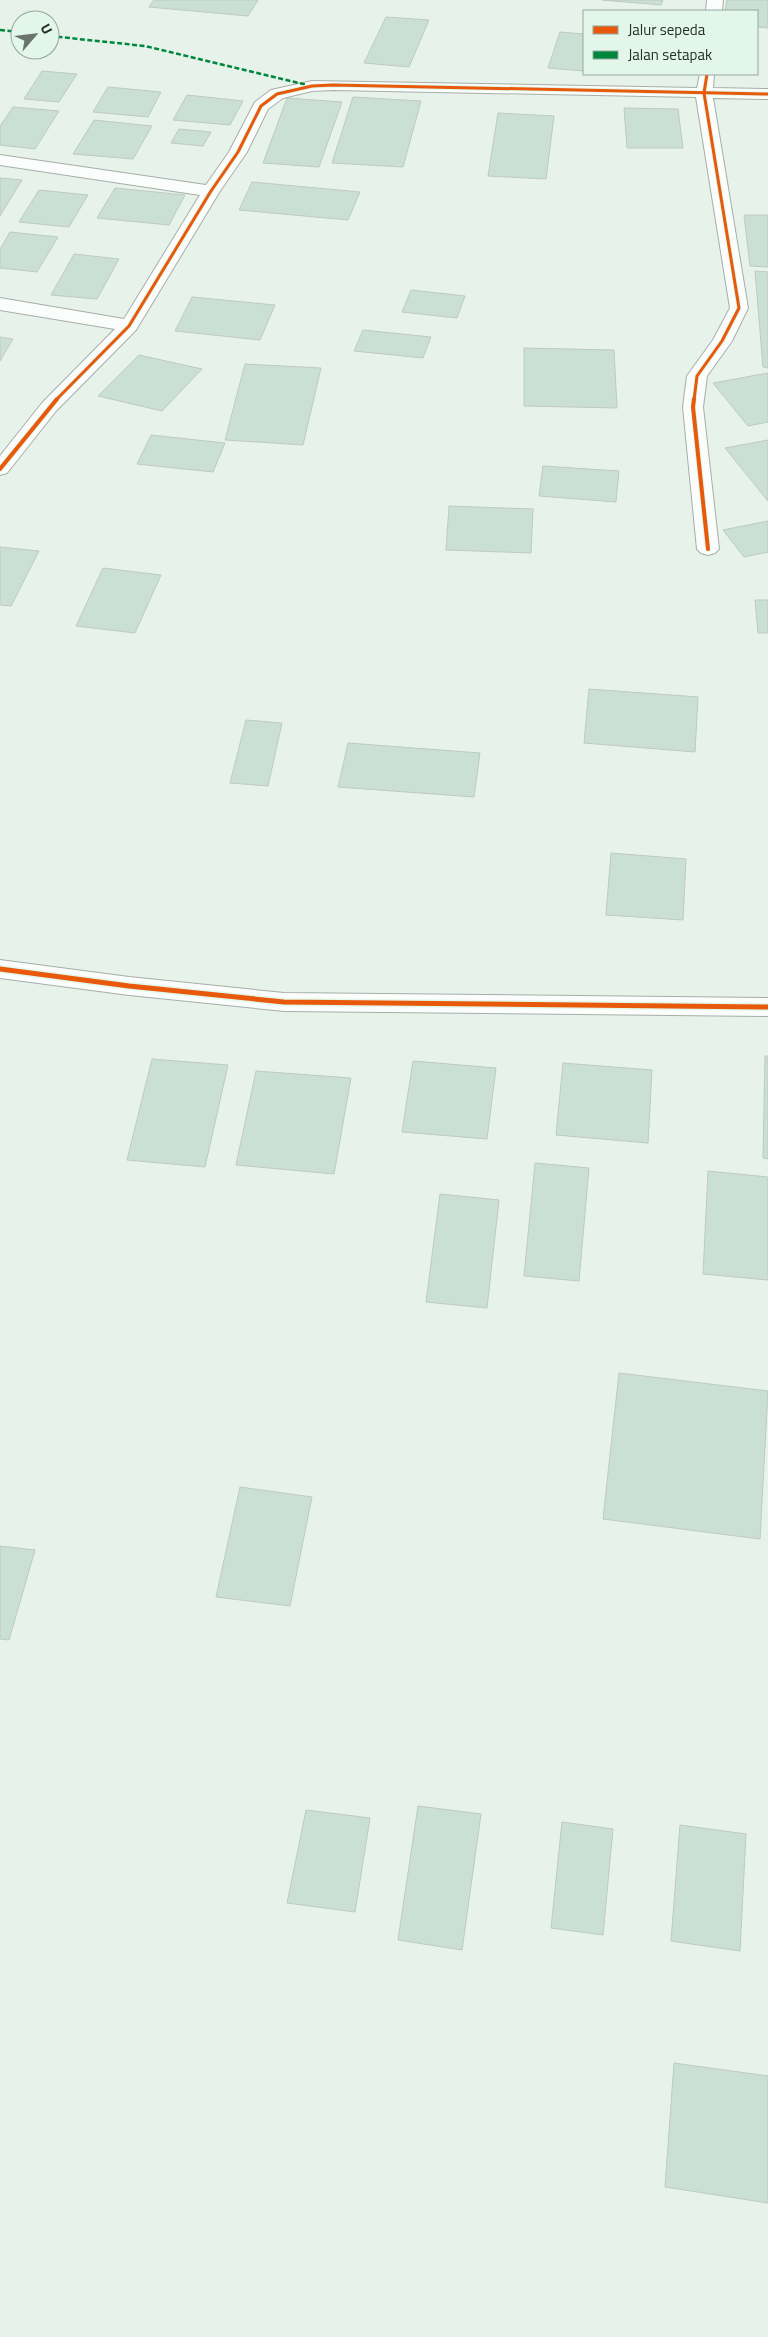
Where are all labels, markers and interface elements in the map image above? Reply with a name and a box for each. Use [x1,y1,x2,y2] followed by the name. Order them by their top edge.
[10,10,60,60] north arrow
[583,10,758,75] legend
[628,18,706,41] text: Jalur sepeda
[35,20,58,38] text: U
[628,43,712,66] text: Jalan setapak

